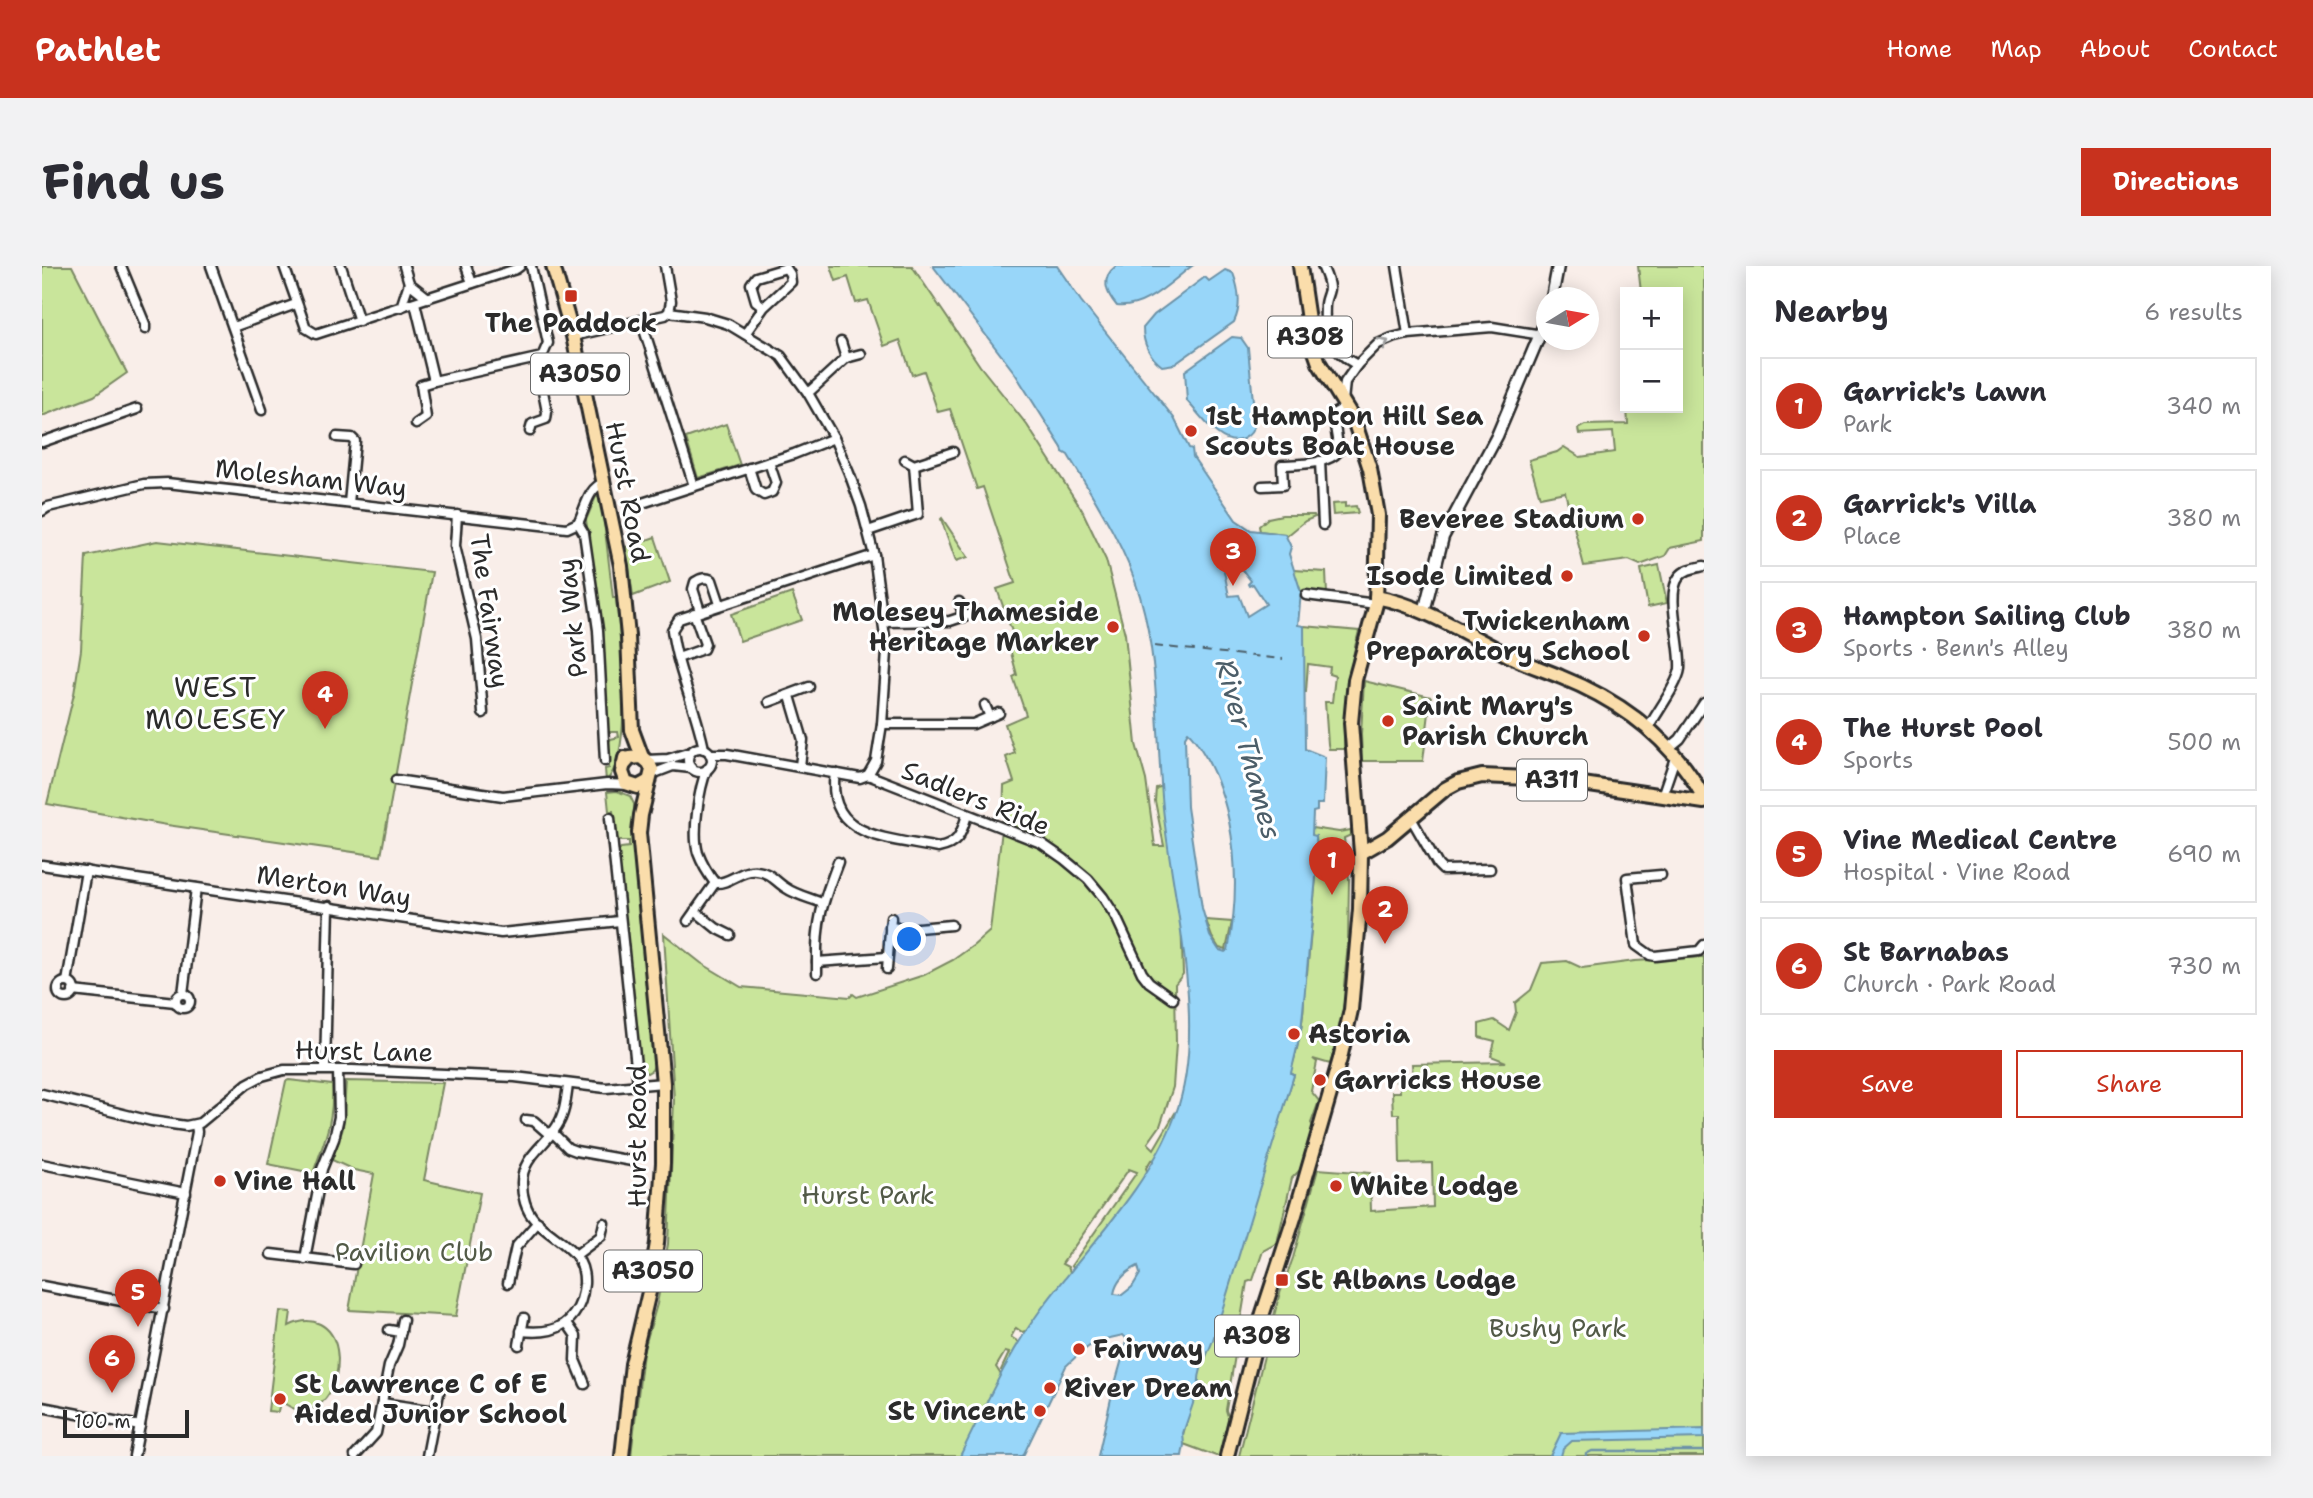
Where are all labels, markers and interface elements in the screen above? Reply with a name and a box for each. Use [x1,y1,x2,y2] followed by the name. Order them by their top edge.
[35,27,161,72] text: Pathlet
[1886,33,1952,65] text: Home
[1990,33,2042,65] text: Map
[2080,33,2150,65] text: About
[2188,33,2278,65] text: Contact
[2081,148,2271,216] button: Directions
[42,149,225,215] text: Find us
[1536,287,1599,350] north arrow
[1620,287,1683,413] map controls
[1620,287,1683,350] button: +
[563,288,579,304] marker: The Paddock
[1774,291,1889,332] text: Nearby
[2144,297,2243,327] text: 6 results
[485,305,657,340] place label: The Paddock
[1268,316,1352,358] road number: A308
[1377,338,1389,351] one-way arrow
[1620,350,1683,413] button: −
[531,354,629,394] road number: A3050
[1843,374,2047,409] text: Garrick's Lawn
[1794,391,1804,421] text: 1
[2166,391,2241,421] text: 340 m
[1205,398,1484,463] place label: 1st Hampton Hill Sea Scouts Boat House
[1843,409,1892,439] text: Park
[598,418,659,565] street label: Hurst Road
[1183,423,1199,439] marker: 1st Hampton Hill Sea Scouts Boat House
[213,450,409,505] street label: Molesham Way
[1843,486,2037,521] text: Garrick's Villa
[1399,501,1624,536] place label: Beveree Stadium
[1791,503,1807,533] text: 2
[2166,503,2241,533] text: 380 m
[1630,511,1646,527] marker: Beveree Stadium
[1843,521,1902,551] text: Place
[1210,528,1256,586] pin: 3
[462,531,519,690] street label: The Fairway
[548,557,595,679] street label: Park Way
[1367,558,1553,593] place label: Isode Limited
[1559,568,1575,584] marker: Isode Limited
[832,594,1099,659] place label: Molesey Thameside Heritage Marker
[1843,598,2131,633] text: Hampton Sailing Club
[1366,603,1630,668] place label: Twickenham Preparatory School
[1791,615,1807,645] text: 3
[2166,615,2241,645] text: 380 m
[1105,619,1121,635] marker: Molesey Thameside Heritage Marker
[1636,628,1652,644] marker: Twickenham Preparatory School
[1843,633,2069,663] text: Sports · Benn's Alley
[1207,654,1291,844] water label: River Thames
[145,668,287,738] district label: WEST MOLESEY
[302,671,348,729] pin: 4
[1402,688,1589,753] place label: Saint Mary's Parish Church
[1843,710,2043,745] text: The Hurst Pool
[1380,713,1396,729] marker: Saint Mary's Parish Church
[1791,727,1807,757] text: 4
[2167,727,2241,757] text: 500 m
[1843,745,1914,775] text: Sports
[897,752,1056,843] street label: Sadlers Ride
[1517,760,1587,800] road number: A311
[1843,822,2117,857] text: Vine Medical Centre
[1309,837,1355,895] pin: 1
[1792,839,1806,869] text: 5
[2167,839,2241,869] text: 690 m
[254,856,414,915] street label: Merton Way
[1843,857,2070,887] text: Hospital · Vine Road
[1362,886,1408,944] pin: 2
[892,922,926,956] your location
[1843,934,2009,969] text: St Barnabas
[1791,951,1807,981] text: 6
[2167,951,2241,981] text: 730 m
[1843,969,2056,999] text: Church · Park Road
[1308,1016,1410,1051] place label: Astoria
[1286,1026,1302,1042] marker: Astoria
[295,1032,433,1069] street label: Hurst Lane
[1774,1050,2002,1118] button: Save
[2016,1050,2243,1118] button: Share
[1334,1062,1542,1097] place label: Garricks House
[619,1065,654,1207] street label: Hurst Road
[1312,1072,1328,1088] marker: Garricks House
[234,1163,356,1198] place label: Vine Hall
[1350,1168,1519,1203] place label: White Lodge
[212,1173,228,1189] marker: Vine Hall
[801,1177,935,1212] park label: Hurst Park
[1328,1178,1344,1194] marker: White Lodge
[335,1234,493,1269] park label: Pavilion Club
[604,1251,702,1292] road number: A3050
[1296,1262,1516,1297] place label: St Albans Lodge
[115,1269,161,1327] pin: 5
[1274,1272,1290,1288] marker: St Albans Lodge
[1489,1310,1627,1345] park label: Bushy Park
[1215,1316,1299,1356] road number: A308
[1093,1331,1203,1366] place label: Fairway
[89,1335,135,1393] pin: 6
[1071,1341,1087,1357] marker: Fairway
[294,1366,567,1431] place label: St Lawrence C of E Aided Junior School
[1064,1370,1233,1405] place label: River Dream
[1042,1380,1058,1396] marker: River Dream
[272,1391,288,1407] marker: St Lawrence C of E Aided Junior School
[887,1393,1026,1428] place label: St Vincent
[1032,1403,1048,1419] marker: St Vincent
[63,1407,189,1439] scale bar
[74,1409,131,1434] text: 100 m

